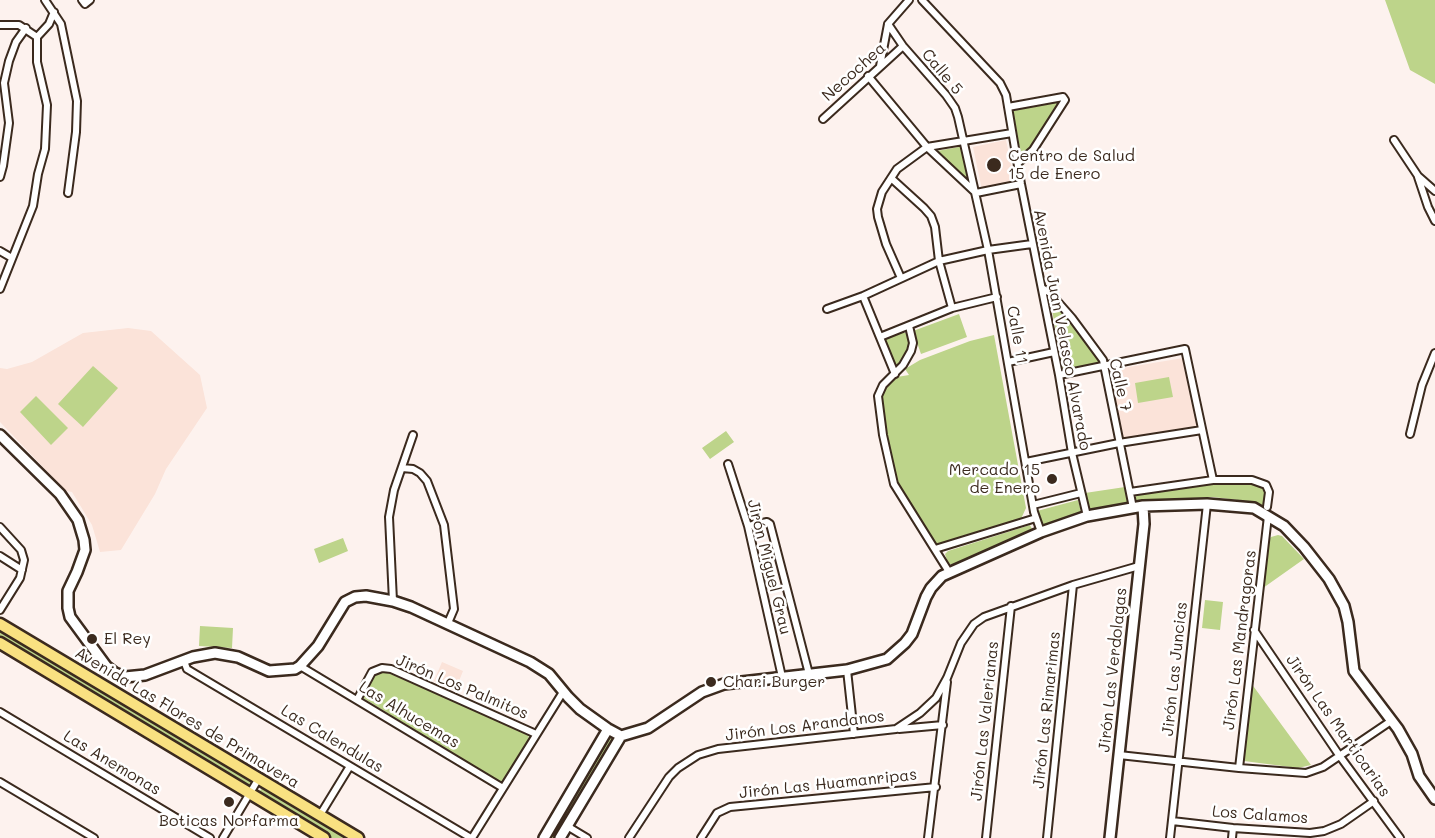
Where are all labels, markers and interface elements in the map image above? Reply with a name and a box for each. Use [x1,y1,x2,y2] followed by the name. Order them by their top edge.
[818,38,890,106] street label: Necochea
[917,45,967,99] street label: Calle 5
[1008,146,1135,184] place label: Centro de Salud 15 de Enero
[985,156,1003,174] marker: Centro de Salud 15 de Enero
[1029,208,1095,452] street label: Avenida Juan Velasco Alvarado
[1002,304,1032,366] street label: Calle 11
[1105,357,1135,413] street label: Calle 7
[949,460,1040,498] place label: Mercado 15 de Enero
[1045,472,1059,486] marker: Mercado 15 de Enero
[743,497,795,637] street label: Jirón Miguel Grau
[1219,549,1261,731] street label: Jirón Las Mandragoras
[1095,587,1131,753] street label: Jirón Las Verdolagas
[1158,601,1192,737] street label: Jirón Las Juncias
[104,629,151,649] place label: El Rey
[1029,631,1065,789] street label: Jirón Las Rimarimas
[85,632,99,646] marker: El Rey
[967,640,1003,802] street label: Jirón Las Valerianas
[71,643,303,793] street label: Avenida Las Flores de Primavera
[393,650,531,724] street label: Jirón Los Palmitos
[1282,651,1394,801] street label: Jirón Las Marticarias
[723,672,825,692] place label: Chari Burger
[704,675,718,689] marker: Chari Burger
[355,677,463,753] street label: Las Alhucemas
[277,701,387,777] street label: Las Calendulas
[724,707,886,745] street label: Jirón Los Arandanos
[60,726,164,800] street label: Las Anemonas
[738,765,918,803] street label: Jirón Las Huamanripas
[222,795,236,809] marker: Boticas Norfarma
[1211,802,1309,828] street label: Los Calamos
[159,811,299,831] place label: Boticas Norfarma

